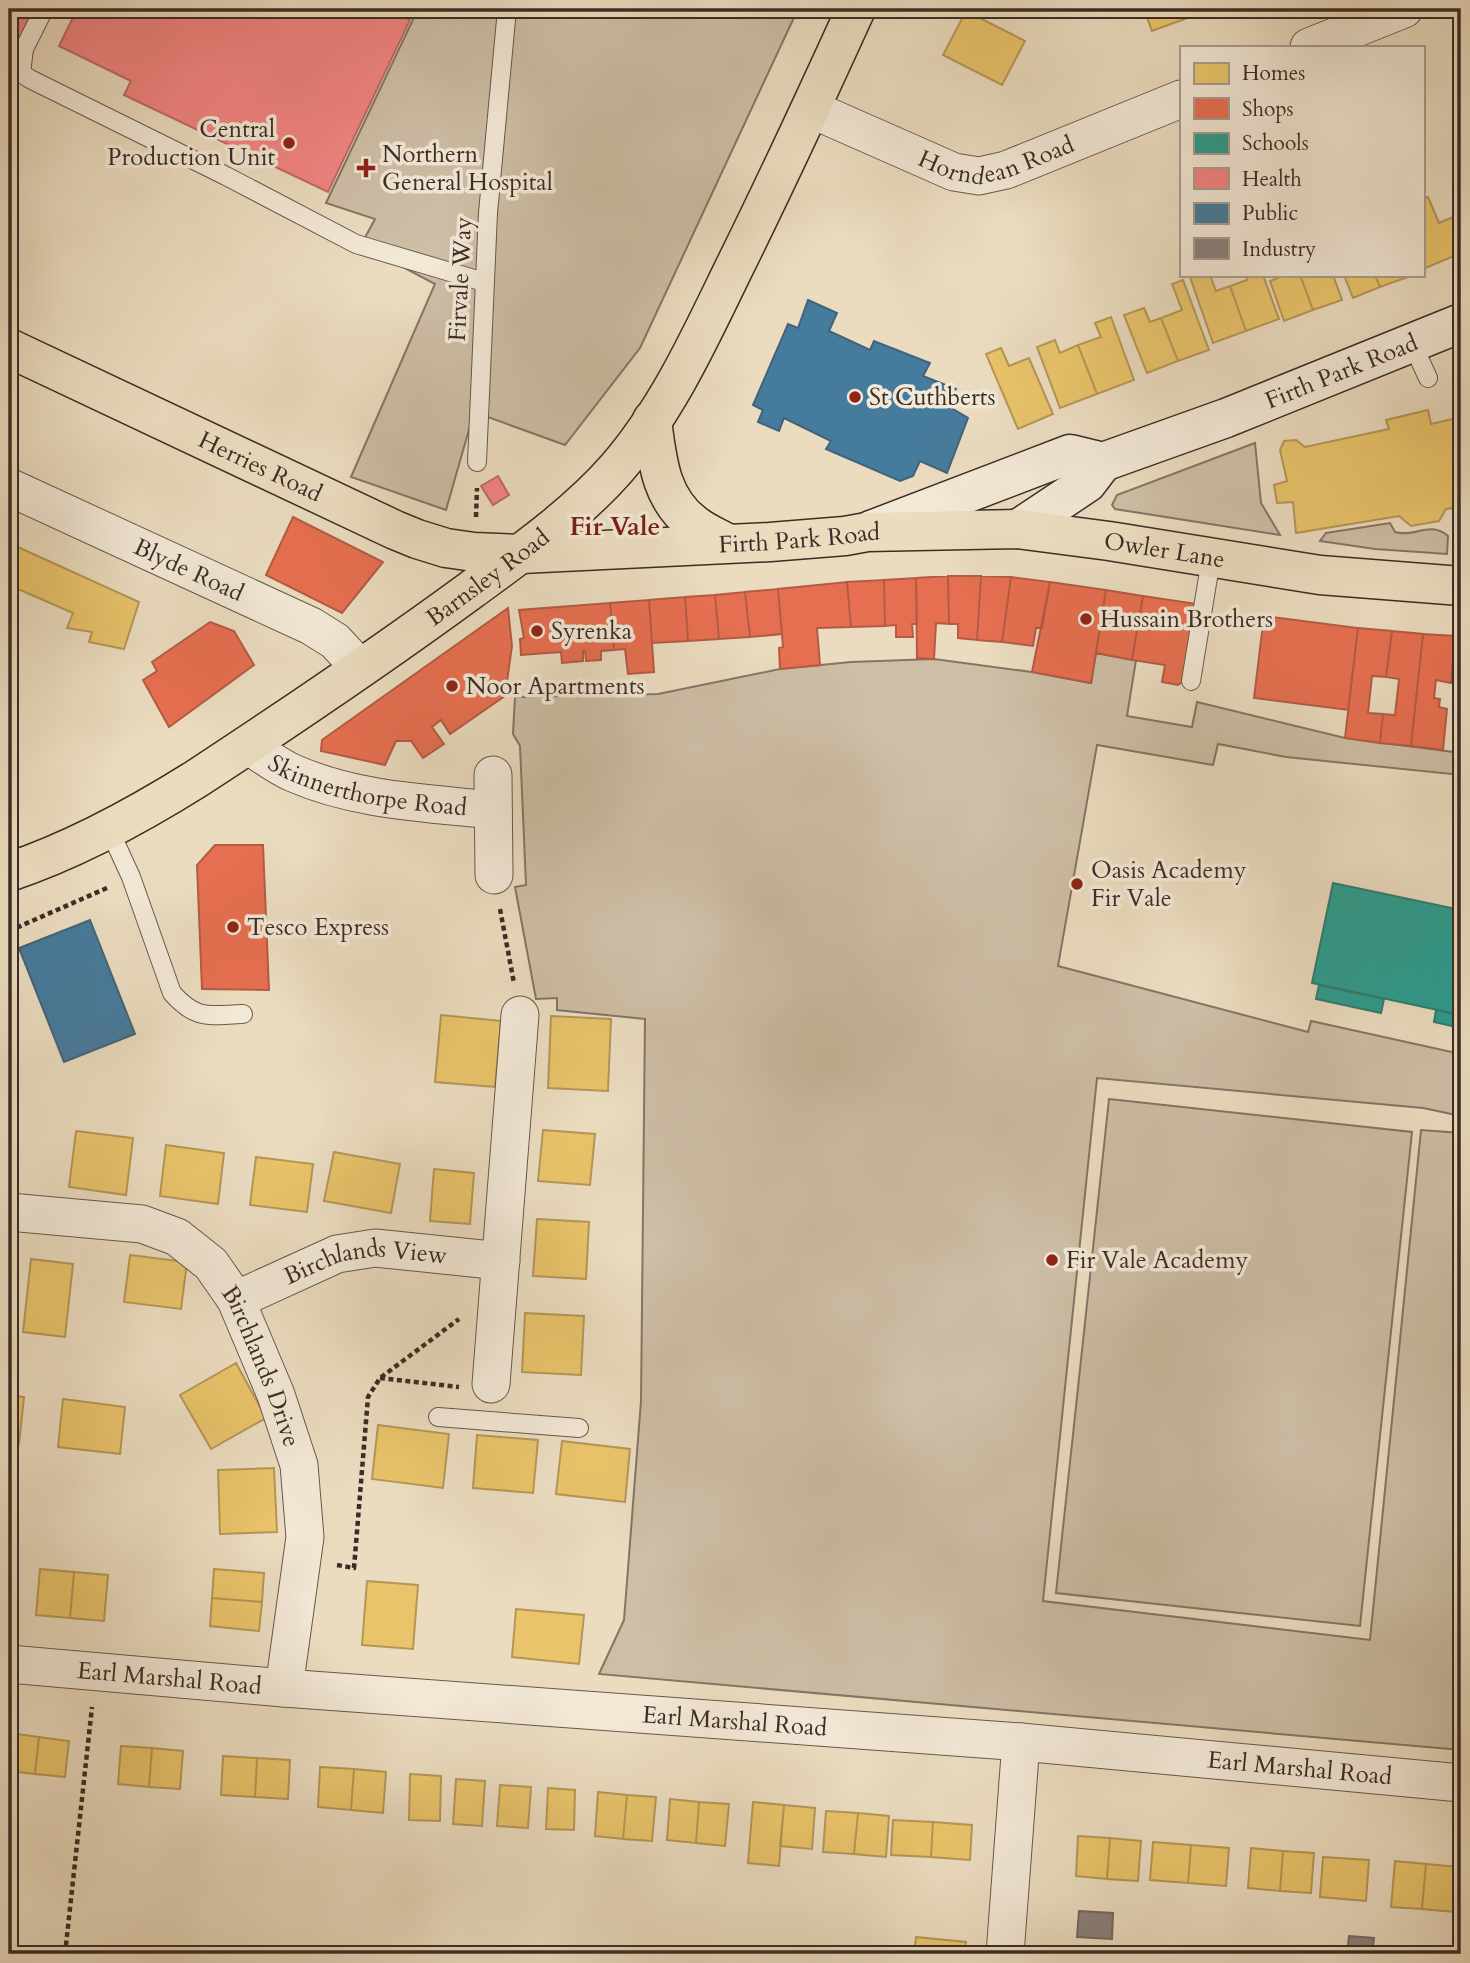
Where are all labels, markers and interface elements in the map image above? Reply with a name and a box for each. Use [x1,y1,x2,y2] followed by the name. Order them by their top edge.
[1180,46,1424,276] legend
[1242,59,1305,88] text: Homes
[1242,95,1294,124] text: Shops
[107,113,275,174] place label: Central Production Unit
[913,128,1079,194] street label: Horndean Road
[1242,129,1309,158] text: Schools
[281,135,297,151] marker: Central Production Unit
[382,138,553,199] place label: Northern General Hospital
[356,158,376,178] marker: Northern General Hospital
[1242,165,1302,194] text: Health
[1242,199,1298,228] text: Public
[441,216,480,342] street label: Firvale Way
[1242,235,1316,264] text: Industry
[1260,326,1423,417] street label: Firth Park Road
[869,381,995,414] place label: St Cuthberts
[847,389,863,405] marker: St Cuthberts
[193,424,328,510] street label: Herries Road
[570,509,660,544] district label: Fir Vale
[718,516,880,561] street label: Firth Park Road
[419,521,557,634] street label: Barnsley Road
[1102,524,1227,576] street label: Owler Lane
[128,531,249,610] street label: Blyde Road
[1100,603,1273,636] place label: Hussain Brothers
[1078,611,1094,627] marker: Hussain Brothers
[551,615,633,648] place label: Syrenka
[529,623,545,639] marker: Syrenka
[466,670,645,703] place label: Noor Apartments
[444,678,460,694] marker: Noor Apartments
[261,747,469,824] street label: Skinnerthorpe Road
[1091,854,1247,915] place label: Oasis Academy Fir Vale
[1069,876,1085,892] marker: Oasis Academy Fir Vale
[247,911,389,944] place label: Tesco Express
[225,919,241,935] marker: Tesco Express
[279,1232,449,1293] street label: Birchlands View
[1066,1244,1248,1277] place label: Fir Vale Academy
[1044,1252,1060,1268] marker: Fir Vale Academy
[214,1279,308,1451] street label: Birchlands Drive
[76,1654,263,1703] street label: Earl Marshal Road
[641,1698,828,1745] street label: Earl Marshal Road
[1206,1743,1394,1794] street label: Earl Marshal Road

